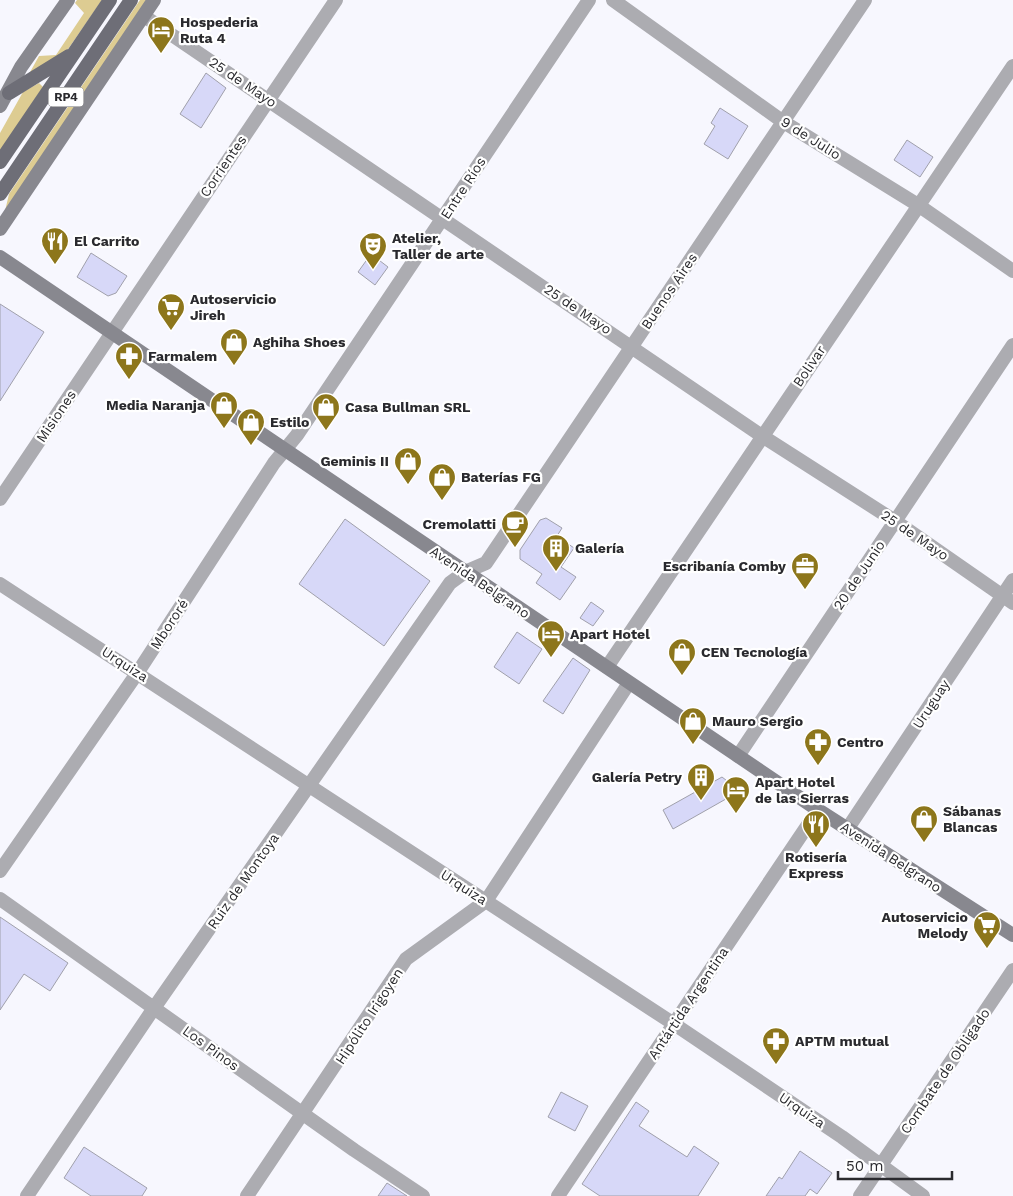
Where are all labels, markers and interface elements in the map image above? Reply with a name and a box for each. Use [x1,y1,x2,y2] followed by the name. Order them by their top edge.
[180,14,259,46] place label: Hospederia Ruta 4
[146,15,176,54] hotel icon: Hospederia Ruta 4
[206,54,280,110] street label: 25 de Mayo
[48,88,84,106] road number: RP4
[778,113,844,163] street label: 9 de Julio
[196,132,250,200] street label: Corrientes
[437,154,489,222] street label: Entre Ríos
[40,226,70,265] restaurant icon: El Carrito
[392,230,484,262] place label: Atelier, Taller de arte
[358,231,388,270] theatre icon: Atelier, Taller de arte
[74,233,139,249] place label: El Carrito
[638,250,700,332] street label: Buenos Aires
[541,281,615,337] street label: 25 de Mayo
[190,291,276,323] place label: Autoservicio Jireh
[156,292,186,331] supermarket icon: Autoservicio Jireh
[219,327,249,366] shop icon: Aghiha Shoes
[253,334,346,350] place label: Aghiha Shoes
[114,341,144,380] pharmacy icon: Farmalem
[789,342,829,390] street label: Bolivar
[148,348,217,364] place label: Farmalem
[33,387,79,445] street label: Misiones
[209,390,239,429] shop icon: Media Naranja
[311,392,341,431] shop icon: Casa Bullman SRL
[106,397,206,413] place label: Media Naranja
[345,399,471,415] place label: Casa Bullman SRL
[236,407,266,446] shop icon: Estilo
[270,414,309,430] place label: Estilo
[393,446,423,485] shop icon: Geminis II
[320,453,389,469] place label: Geminis II
[427,462,457,501] shop icon: Baterías FG
[461,469,541,485] place label: Baterías FG
[878,507,952,563] street label: 25 de Mayo
[500,509,530,548] cafe icon: Cremolatti
[423,516,496,532] place label: Cremolatti
[541,533,571,572] building icon: Galería
[830,537,888,613] street label: 20 de Junio
[575,540,625,556] place label: Galería
[427,543,533,621] street label: Avenida Belgrano
[790,551,820,590] office icon: Escribanía Comby
[663,558,786,574] place label: Escribanía Comby
[147,596,191,652] street label: Mbororé
[536,619,566,658] hotel icon: Apart Hotel
[570,626,650,642] place label: Apart Hotel
[667,637,697,676] shop icon: CEN Tecnología
[99,643,151,685] street label: Urquiza
[701,644,808,660] place label: CEN Tecnología
[909,676,953,731] street label: Uruguay
[678,706,708,745] shop icon: Mauro Sergio
[712,713,803,729] place label: Mauro Sergio
[803,727,833,766] pharmacy icon: Centro
[837,734,884,750] place label: Centro
[686,762,716,801] building icon: Galería Petry
[592,769,682,785] place label: Galería Petry
[755,774,849,806] place label: Apart Hotel de las Sierras
[721,775,751,814] hotel icon: Apart Hotel de las Sierras
[943,803,1002,835] place label: Sábanas Blancas
[909,804,939,843] shop icon: Sábanas Blancas
[801,809,831,848] restaurant icon: Rotisería Express
[838,818,944,896] street label: Avenida Belgrano
[204,830,282,932] street label: Ruiz de Montoya
[785,849,848,881] place label: Rotisería Express
[438,866,490,908] street label: Urquiza
[882,909,968,941] place label: Autoservicio Melody
[972,910,1002,949] supermarket icon: Autoservicio Melody
[644,944,732,1062] street label: Antártida Argentina
[332,965,406,1067] street label: Hipólito Irigoyen
[897,1005,993,1137] street label: Combate de Obligado
[180,1022,242,1074] street label: Los Pinos
[761,1026,791,1065] pharmacy icon: APTM mutual
[795,1033,889,1049] place label: APTM mutual
[776,1089,828,1131] street label: Urquiza
[838,1148,952,1180] scale bar
[846,1157,883,1175] text: 50 m

